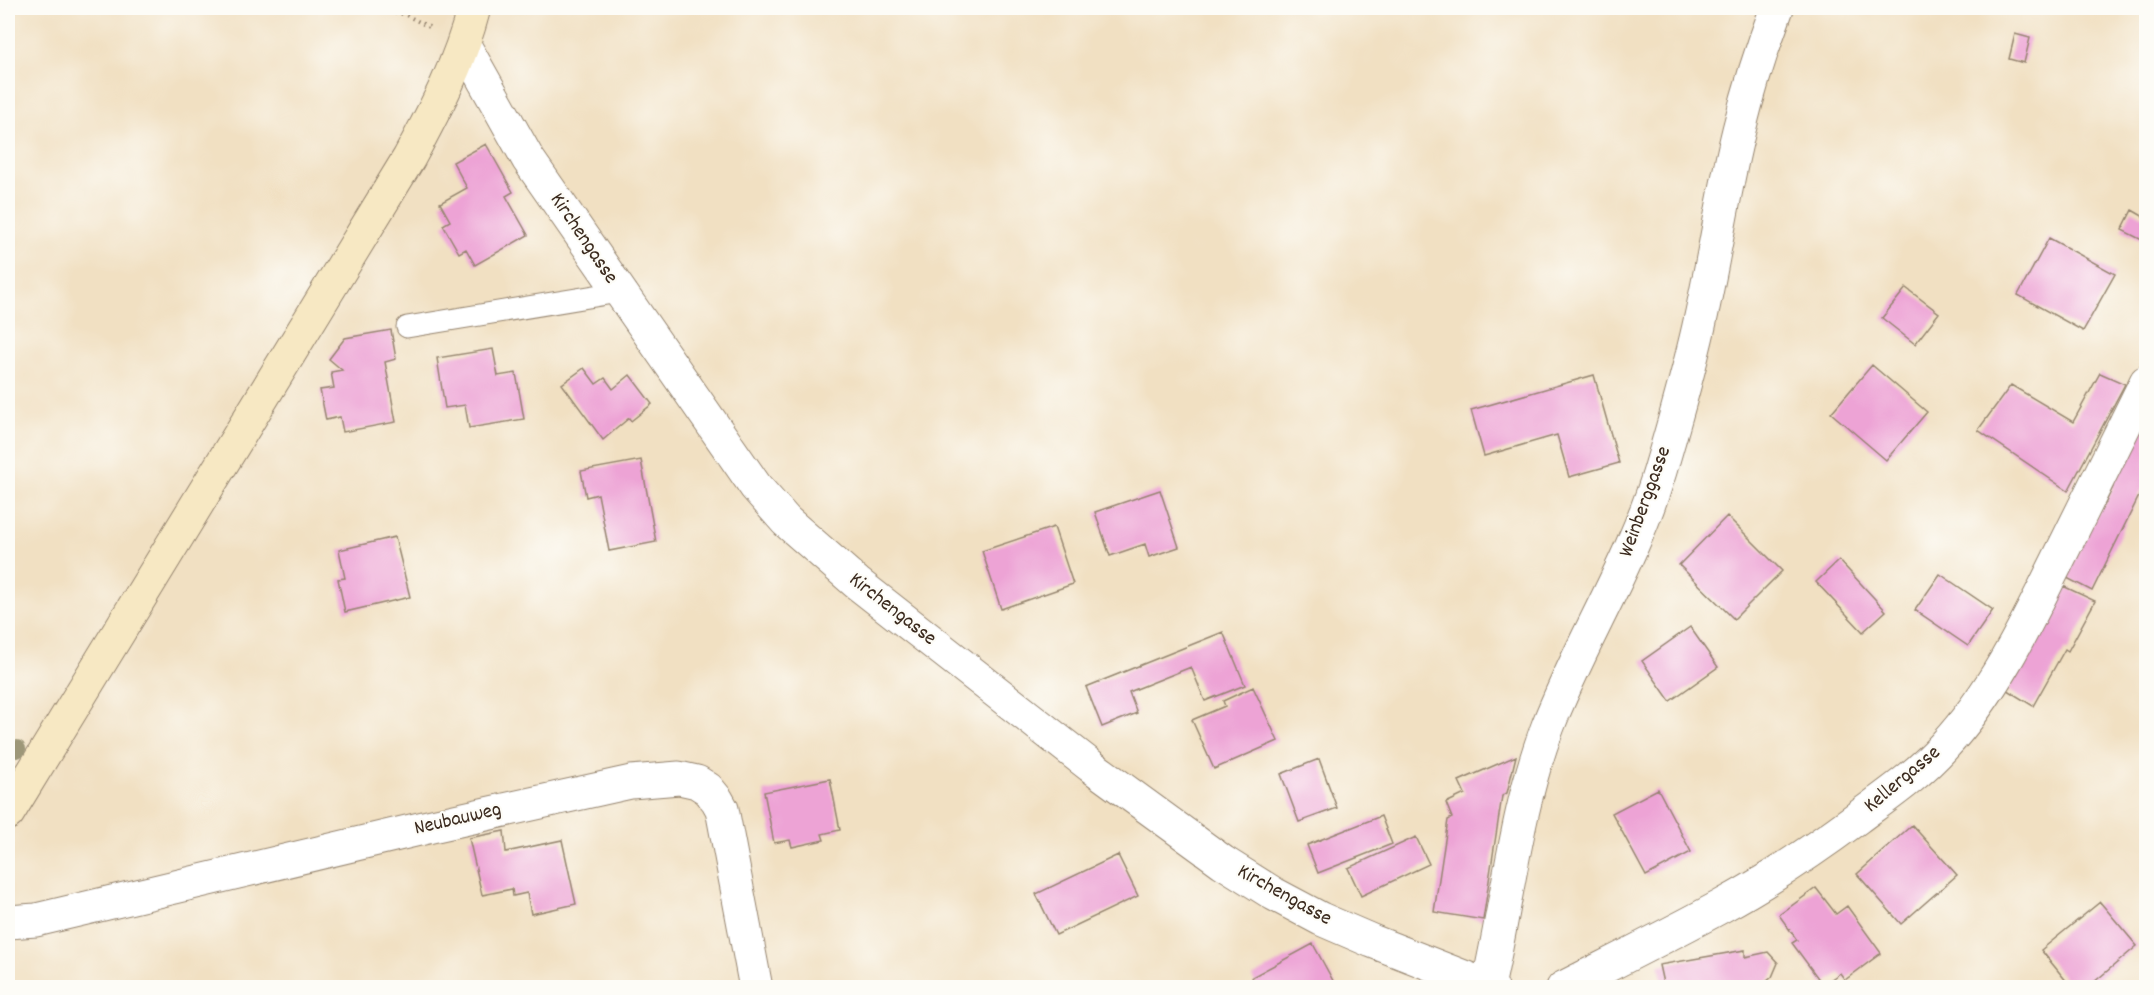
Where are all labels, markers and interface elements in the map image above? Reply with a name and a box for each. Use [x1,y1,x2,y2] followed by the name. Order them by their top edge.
[541,187,625,291] street label: Kirchengasse
[1612,442,1680,562] street label: Weinberggasse
[842,566,942,654] street label: Kirchengasse
[1858,739,1948,821] street label: Kellergasse
[411,795,505,845] street label: Neubauweg
[1231,858,1337,934] street label: Kirchengasse

